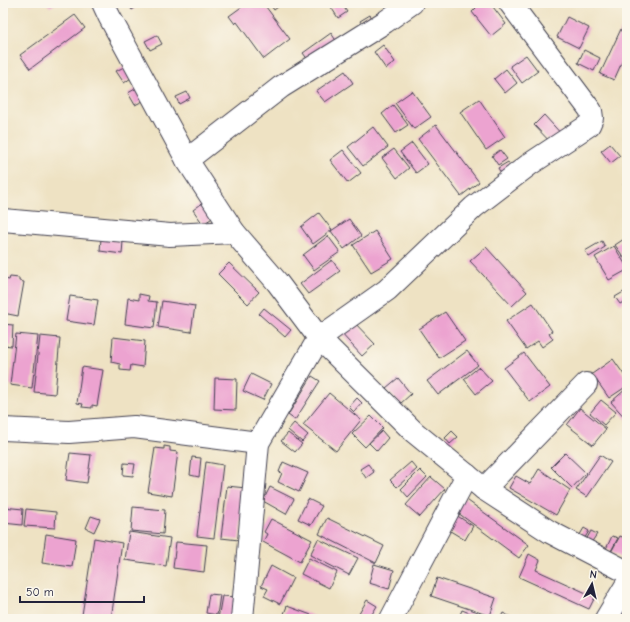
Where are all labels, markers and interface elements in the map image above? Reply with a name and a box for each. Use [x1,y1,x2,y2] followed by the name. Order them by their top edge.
[572,564,612,604] north arrow
[589,568,598,582] text: N
[20,578,144,604] scale bar
[26,585,54,599] text: 50 m

